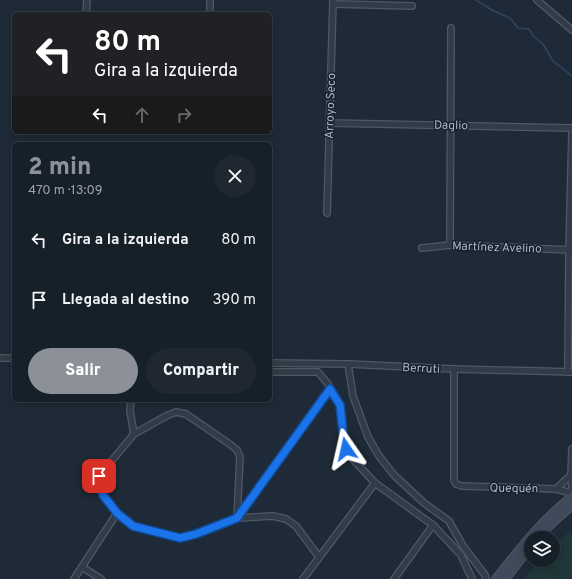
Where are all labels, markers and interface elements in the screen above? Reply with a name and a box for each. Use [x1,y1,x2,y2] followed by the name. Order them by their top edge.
[94,25,161,61] text: 80 m
[28,28,80,80] icon: left
[94,60,238,83] text: Gira a la izquierda
[322,72,340,139] street label: Arroyo Seco
[89,104,111,126] icon: left
[131,104,153,126] icon: ahead
[173,104,195,126] icon: right
[434,118,468,134] street label: Daglio
[28,153,92,183] text: 2 min
[214,155,256,197] button: close
[28,183,103,199] text: 470 m · 13:09
[28,229,50,251] icon: left
[62,231,189,250] text: Gira a la izquierda
[221,231,256,250] text: 80 m
[452,238,542,258] street label: Martínez Avelino
[28,289,50,311] icon: arrive
[62,291,189,310] text: Llegada al destino
[213,291,256,310] text: 390 m
[28,348,138,394] button: Salir
[146,348,256,394] button: Compartir
[402,360,440,378] street label: Berruti
[325,428,367,470] position arrow
[82,459,116,493] pin
[88,465,110,487] icon: arrive
[489,481,539,497] street label: Quequén
[524,531,560,567] map controls
[524,531,560,567] button: layers

